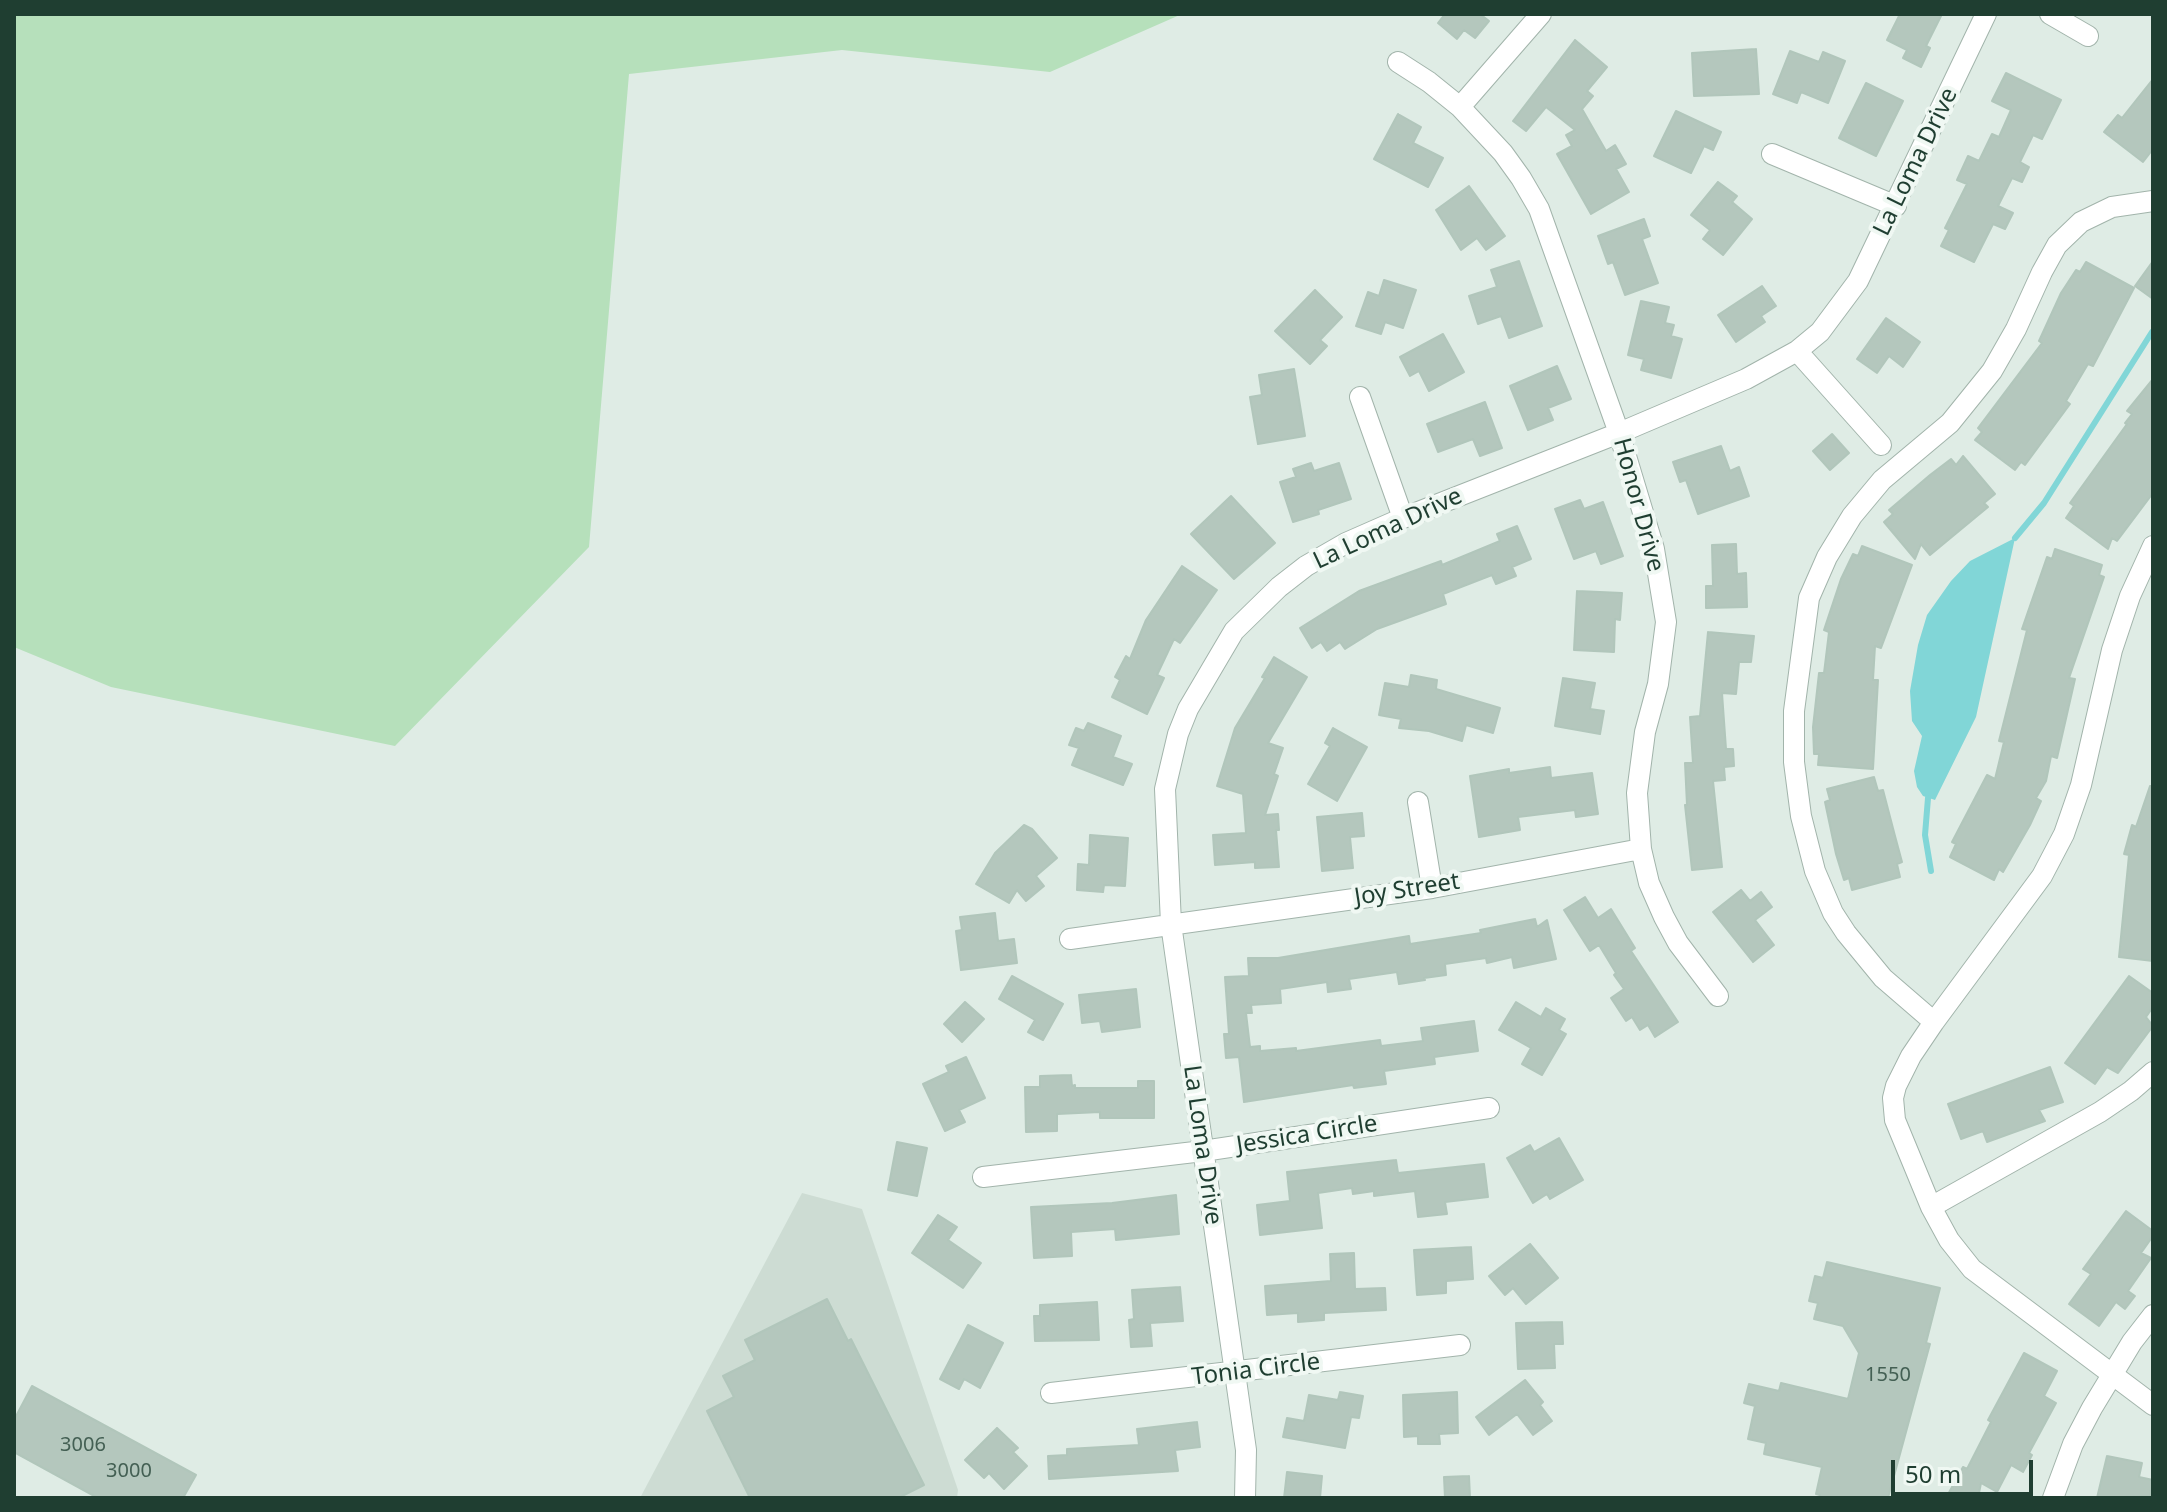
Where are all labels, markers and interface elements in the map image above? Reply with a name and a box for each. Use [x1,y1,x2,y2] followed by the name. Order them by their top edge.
[1868,83,1964,241] street label: La Loma Drive
[1606,435,1670,575] street label: Honor Drive
[1309,482,1467,576] street label: La Loma Drive
[1352,867,1462,913] street label: Joy Street
[1177,1063,1227,1227] street label: La Loma Drive
[1234,1110,1380,1160] street label: Jessica Circle
[1190,1348,1322,1392] street label: Tonia Circle
[1865,1363,1911,1387] house number: 1550
[60,1433,106,1457] house number: 3006
[1895,1444,2037,1494] scale bar
[1905,1457,1961,1490] text: 50 m
[106,1459,152,1483] house number: 3000

